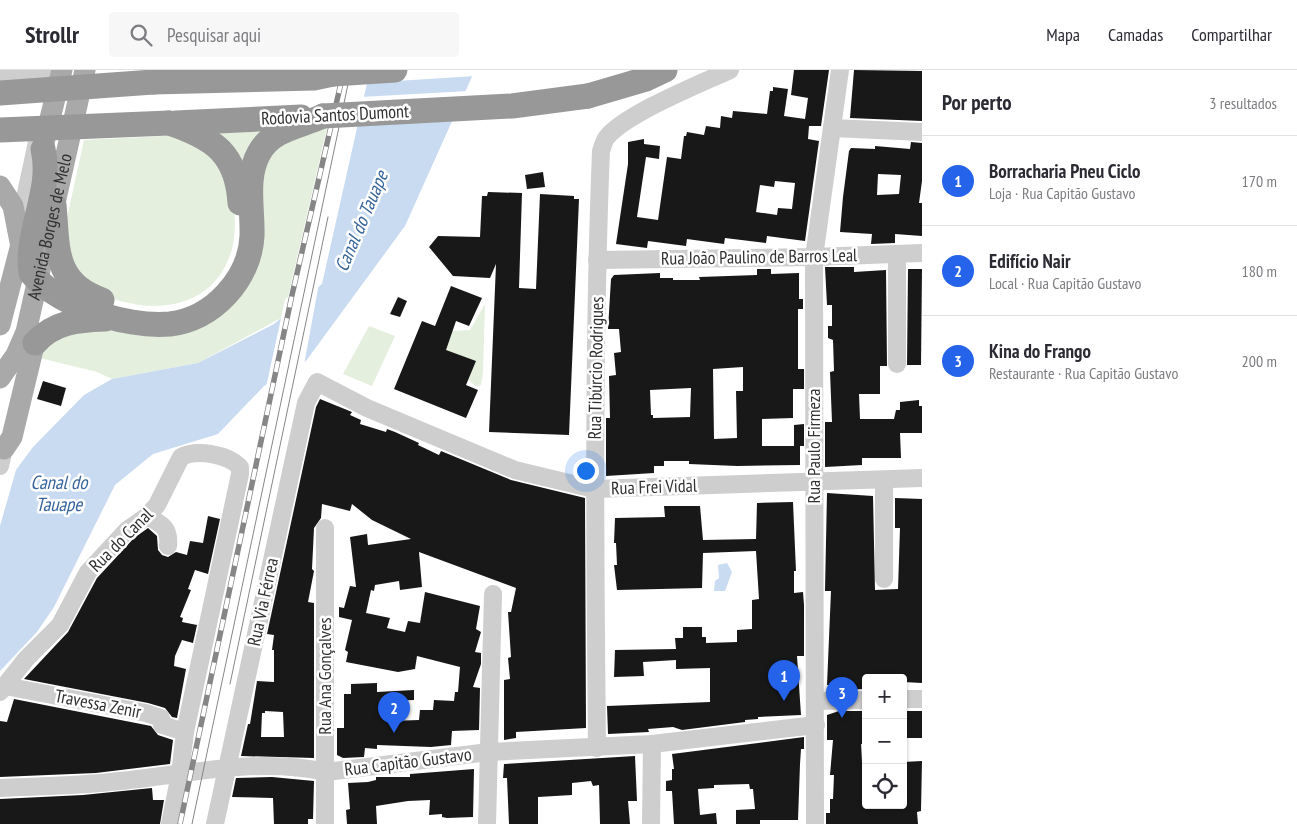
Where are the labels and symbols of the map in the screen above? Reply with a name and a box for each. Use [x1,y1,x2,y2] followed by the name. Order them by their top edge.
[261,99,409,130] street label: Rodovia Santos Dumont
[22,151,77,302] street label: Avenida Borges de Melo
[329,166,393,275] water label: Canal do Tauape
[661,243,858,270] street label: Rua João Paulino de Barros Leal
[583,296,608,440] street label: Rua Tibúrcio Rodrigues
[802,389,825,503] street label: Rua Paulo Firmeza
[573,458,599,484] your location
[31,470,89,516] water label: Canal do Tauape
[611,473,698,499] street label: Rua Frei Vidal
[84,502,158,577] street label: Rua do Canal
[242,556,283,648] street label: Rua Via Férrea
[313,617,336,735] street label: Rua Ana Gonçalves
[768,660,800,701] pin: 1
[826,677,858,718] pin: 3
[53,684,143,723] street label: Travessa Zenir
[378,692,410,733] pin: 2
[343,742,473,781] street label: Rua Capitão Gustavo

